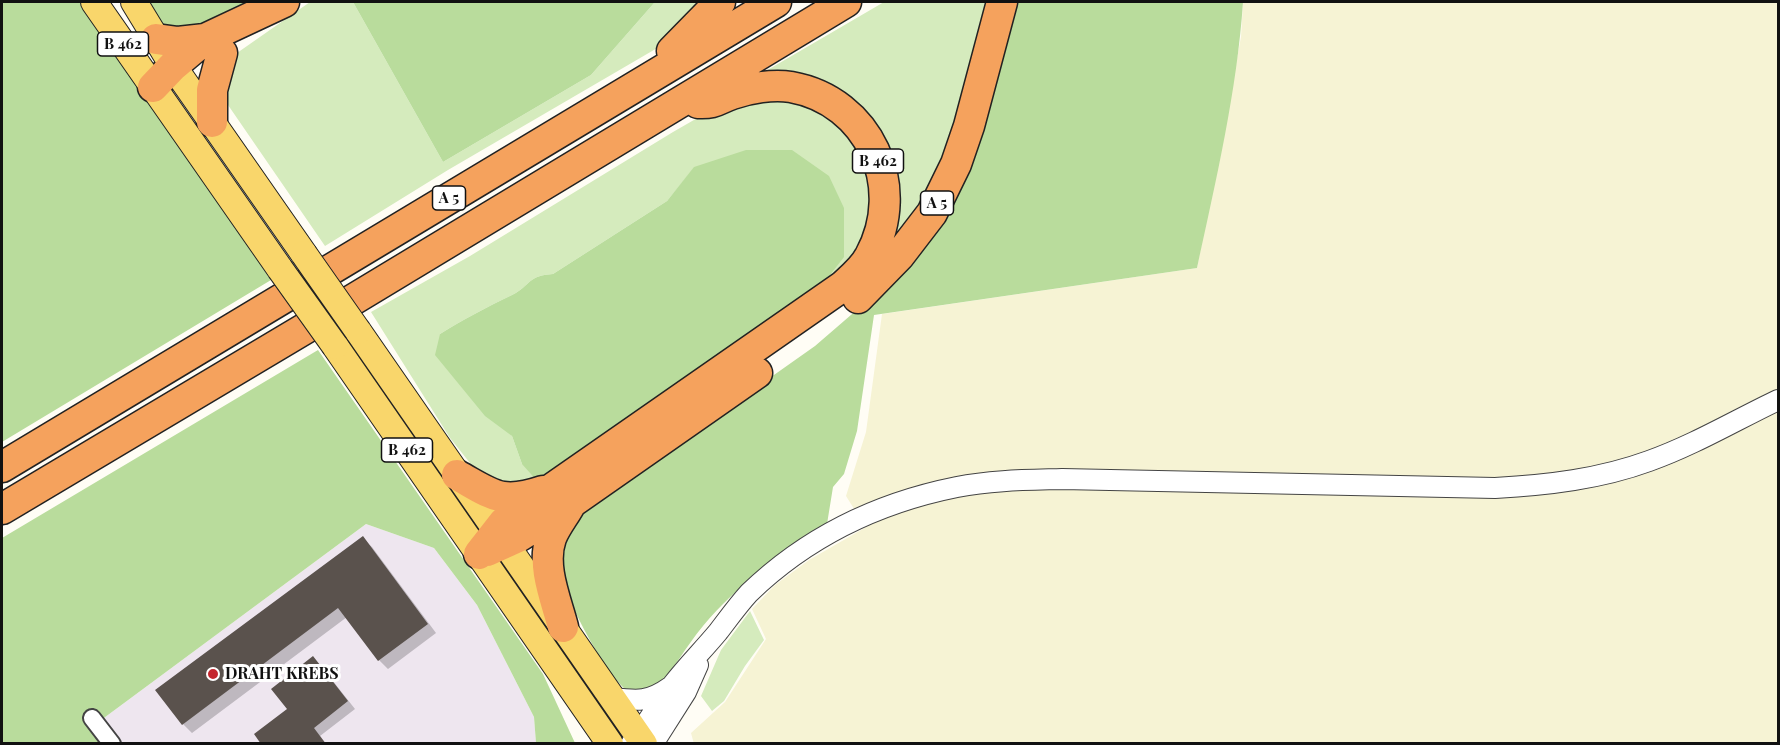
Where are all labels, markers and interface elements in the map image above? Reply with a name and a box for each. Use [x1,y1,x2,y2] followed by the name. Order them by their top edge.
[98,32,148,56] road number: B 462
[852,149,904,173] road number: B 462
[432,186,466,210] road number: A 5
[920,191,954,215] road number: A 5
[382,438,432,462] road number: B 462
[225,664,339,684] place label: DRAHT KREBS
[206,667,220,681] marker: DRAHT KREBS

